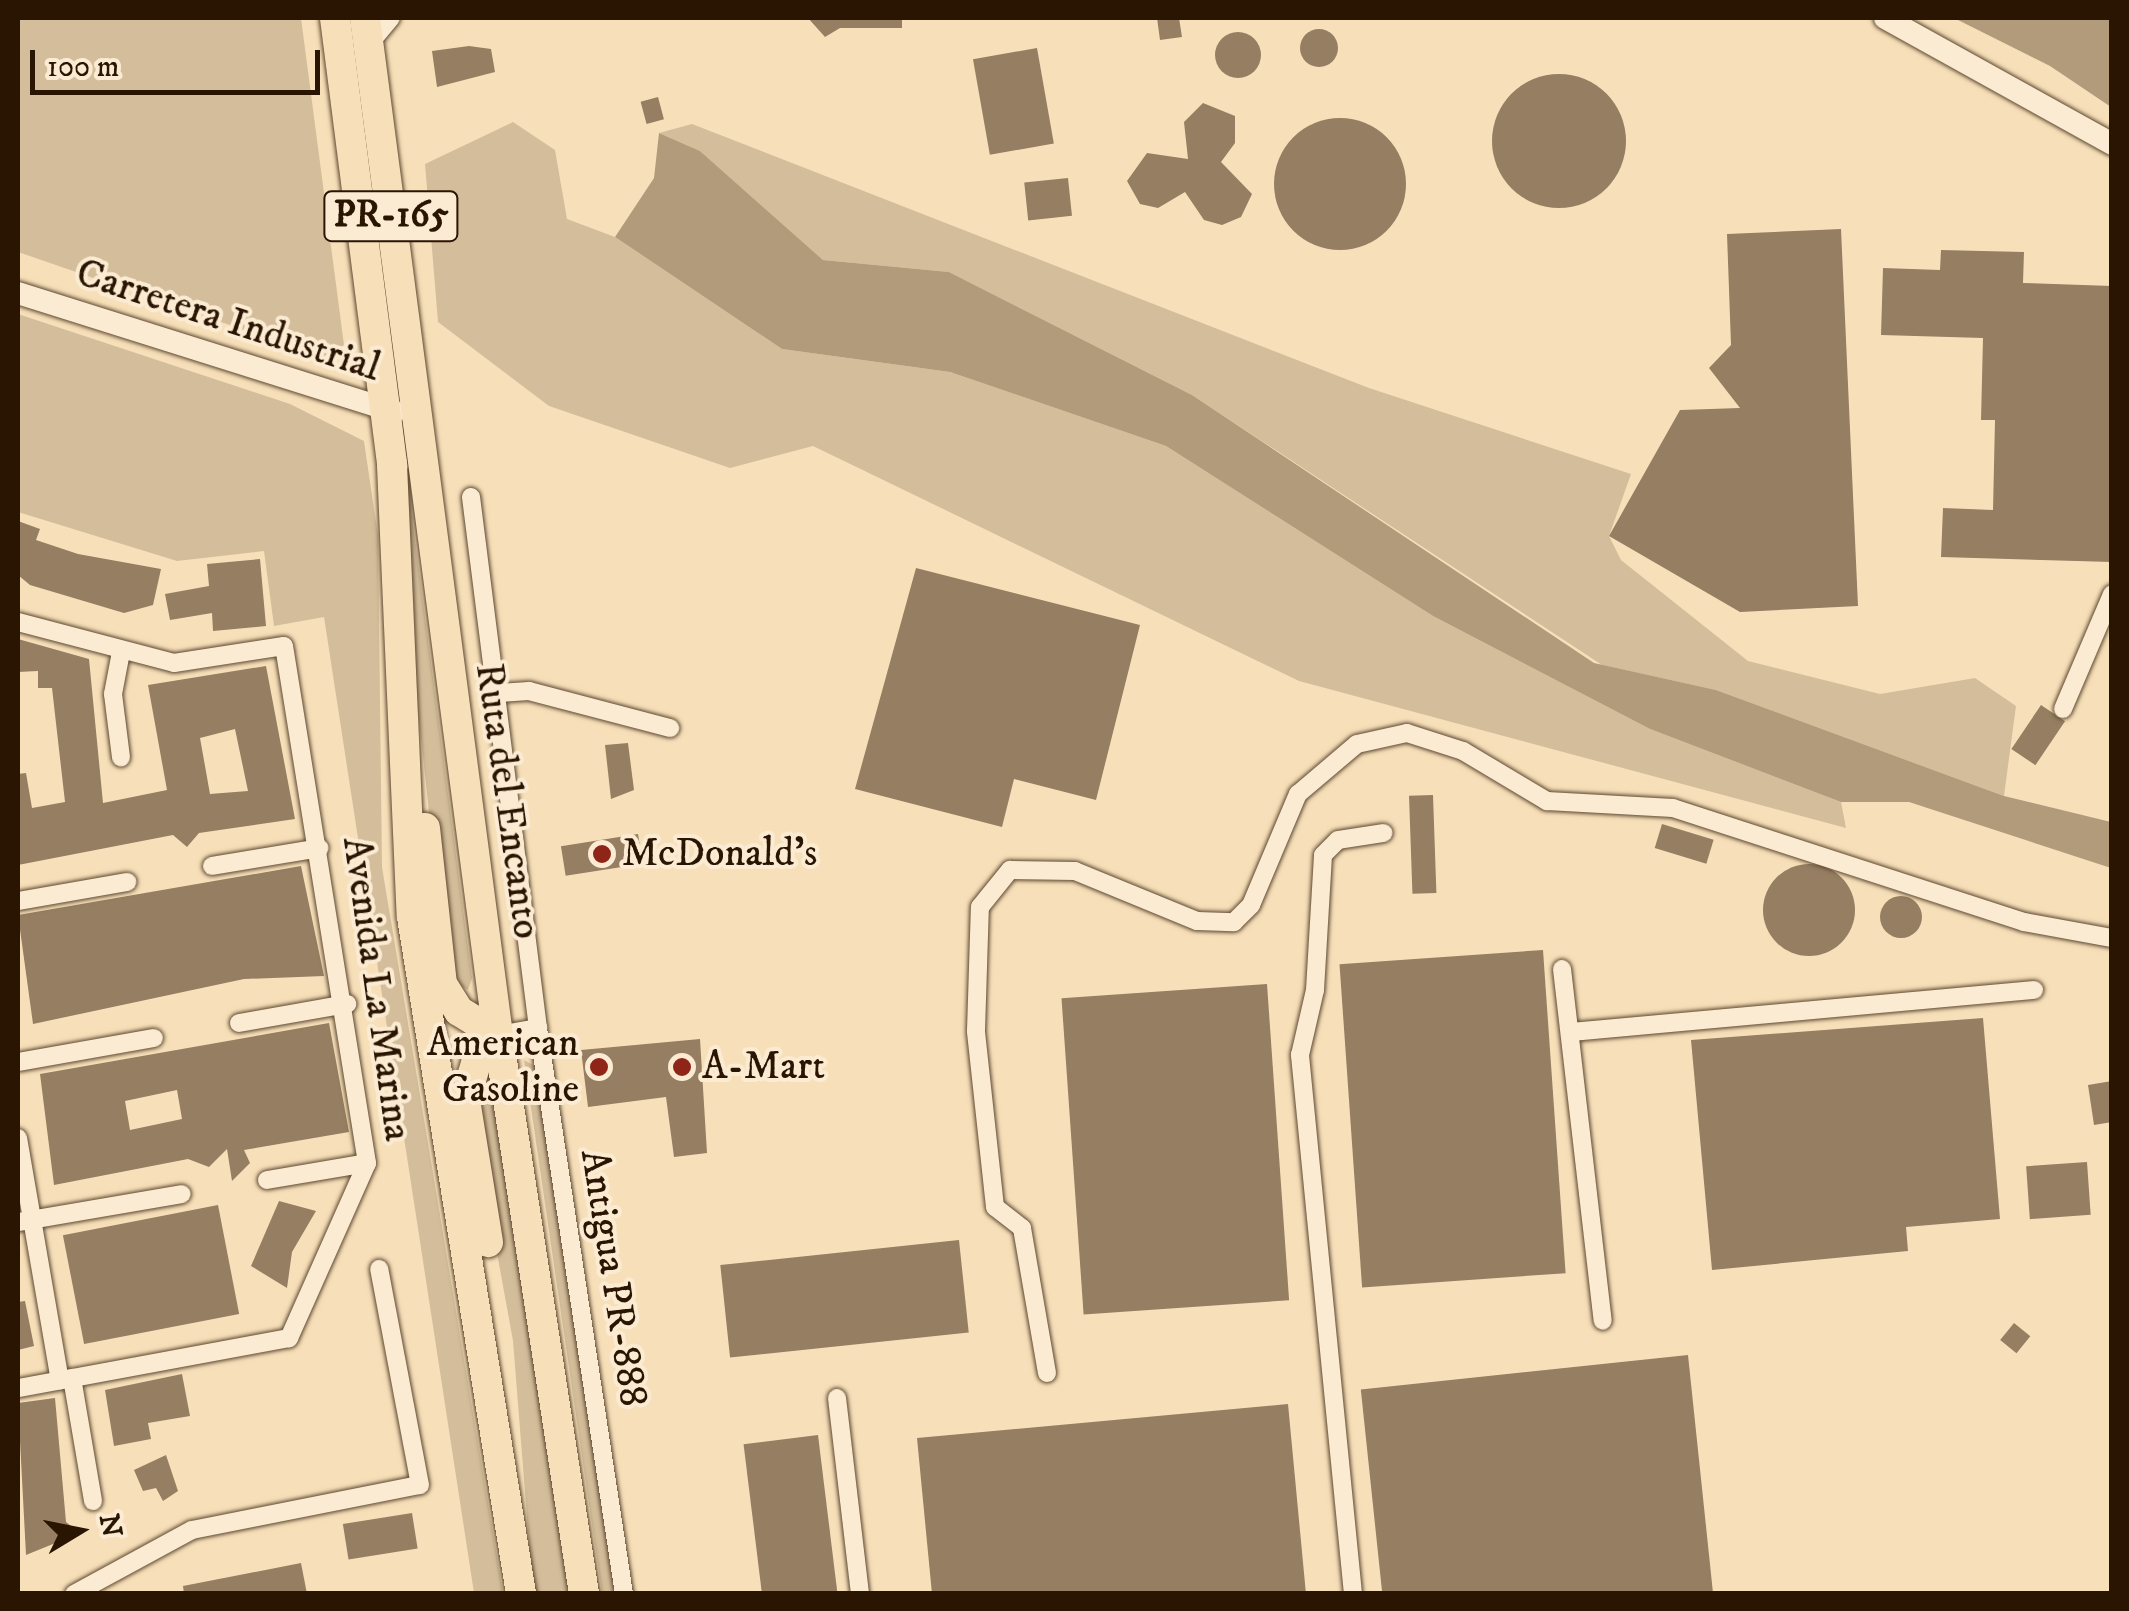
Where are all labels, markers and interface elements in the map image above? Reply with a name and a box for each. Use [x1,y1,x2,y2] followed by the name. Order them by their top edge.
[35,30,325,92] scale bar
[47,49,119,86] text: 100 m
[321,183,461,249] road number: PR-165
[70,249,386,393] street label: Carretera Industrial
[464,660,550,942] street label: Ruta del Encanto
[622,830,817,878] place label: McDonald's
[331,834,421,1144] street label: Avenida La Marina
[591,843,613,865] marker: McDonald's
[427,1020,579,1114] place label: American Gasoline
[702,1043,825,1091] place label: A-Mart
[588,1056,610,1078] marker: American Gasoline
[671,1056,693,1078] marker: A-Mart
[569,1146,657,1410] street label: Antigua PR-888
[30,1481,130,1581] north arrow
[91,1511,129,1540] text: N

